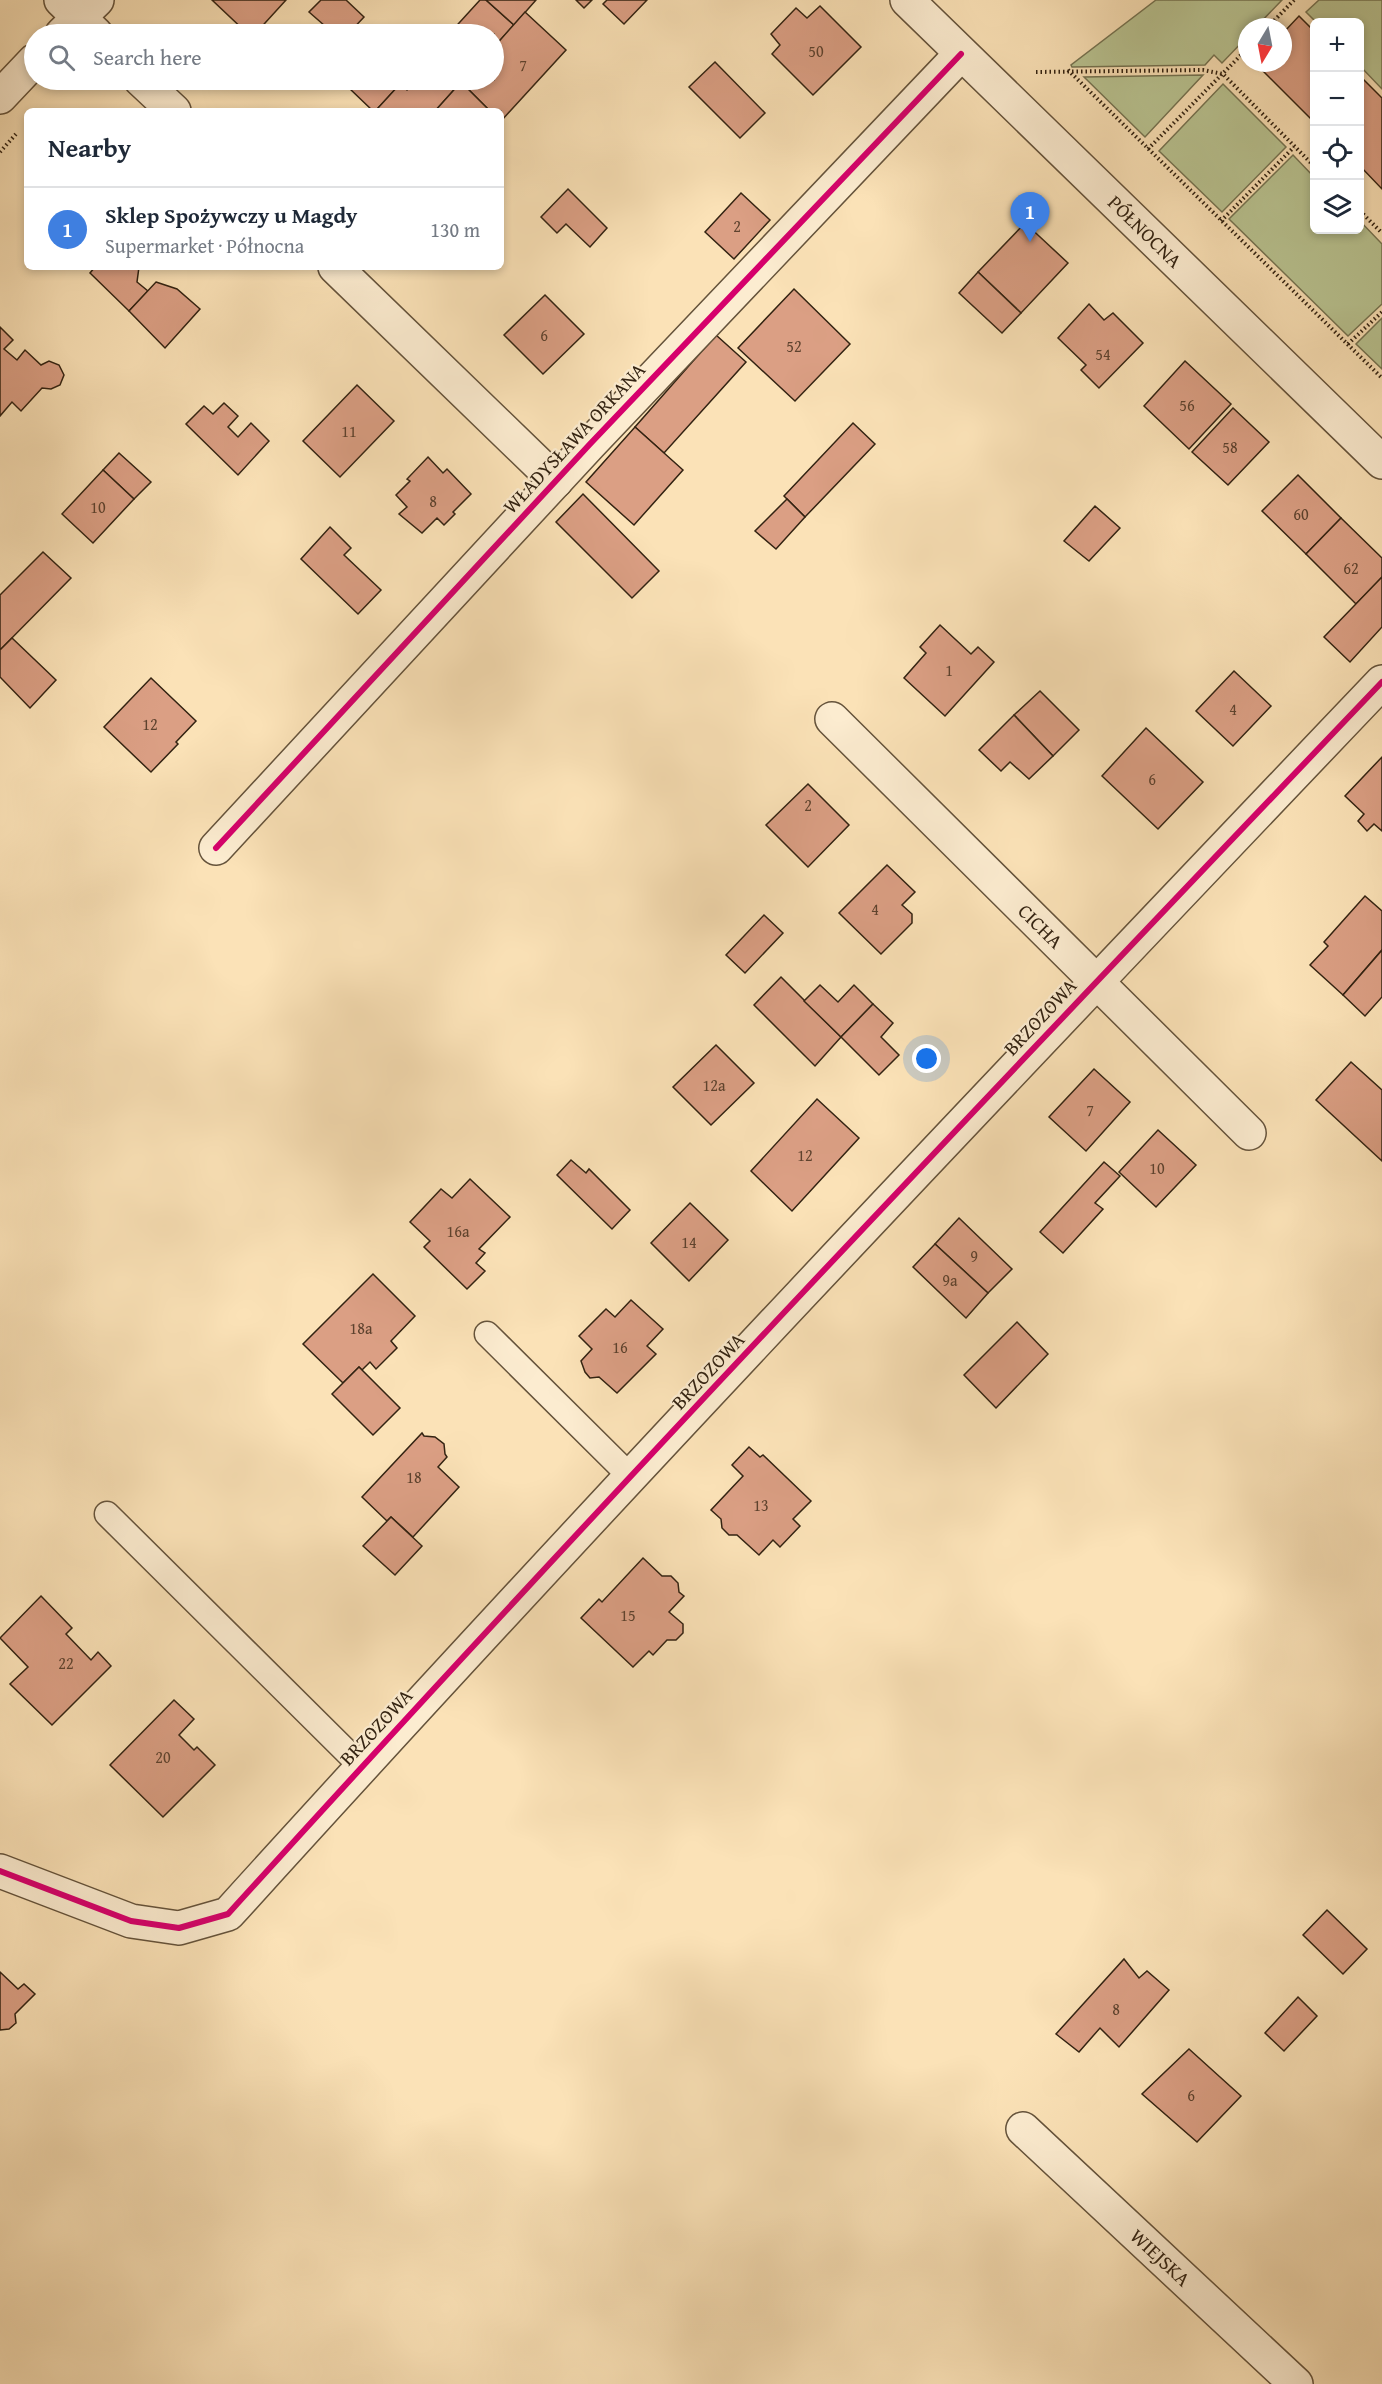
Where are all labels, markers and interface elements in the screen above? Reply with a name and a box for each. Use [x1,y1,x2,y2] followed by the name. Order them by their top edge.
[1238,18,1292,72] north arrow
[1310,18,1364,234] map controls
[1310,18,1364,72] button: +
[24,24,504,90] search box
[808,39,824,63] house number: 50
[45,41,78,74] icon: search
[93,41,202,73] text: Search here
[519,53,527,77] house number: 7
[1310,72,1364,126] button: −
[1310,126,1364,180] button: locate
[48,128,131,167] text: Nearby
[1310,180,1364,234] button: layers
[1102,188,1189,274] street label: PÓŁNOCNA
[1010,192,1050,242] pin: 1
[105,199,357,231] text: Sklep Spożywczy u Magdy
[733,214,741,238] house number: 2
[62,215,73,244] text: 1
[430,215,480,244] text: 130 m
[105,231,304,260] text: Supermarket · Północna
[540,323,548,347] house number: 6
[786,334,802,358] house number: 52
[1095,342,1111,366] house number: 54
[496,356,652,520] street label: WŁADYSŁAWA ORKANA
[1179,393,1195,417] house number: 56
[341,419,357,443] house number: 11
[1222,435,1238,459] house number: 58
[429,489,437,513] house number: 8
[90,495,106,519] house number: 10
[1293,502,1309,526] house number: 60
[1343,556,1359,580] house number: 62
[945,658,953,682] house number: 1
[1229,697,1237,721] house number: 4
[142,712,158,736] house number: 12
[1148,767,1156,791] house number: 6
[804,793,812,817] house number: 2
[871,897,879,921] house number: 4
[1012,897,1070,955] street label: CICHA
[996,972,1083,1062] street label: BRZOZOWA
[912,1044,941,1073] your location
[703,1073,726,1097] house number: 12a
[1086,1098,1094,1122] house number: 7
[797,1143,813,1167] house number: 12
[1149,1156,1165,1180] house number: 10
[447,1219,470,1243] house number: 16a
[681,1230,697,1254] house number: 14
[970,1244,978,1268] house number: 9
[942,1268,958,1292] house number: 9a
[350,1316,373,1340] house number: 18a
[664,1326,751,1416] street label: BRZOZOWA
[612,1335,628,1359] house number: 16
[406,1465,422,1489] house number: 18
[753,1493,769,1517] house number: 13
[620,1603,636,1627] house number: 15
[58,1651,74,1675] house number: 22
[332,1682,419,1772] street label: BRZOZOWA
[155,1745,171,1769] house number: 20
[1112,1997,1120,2021] house number: 8
[1187,2083,1195,2107] house number: 6
[1124,2221,1197,2293] street label: WIEJSKA

